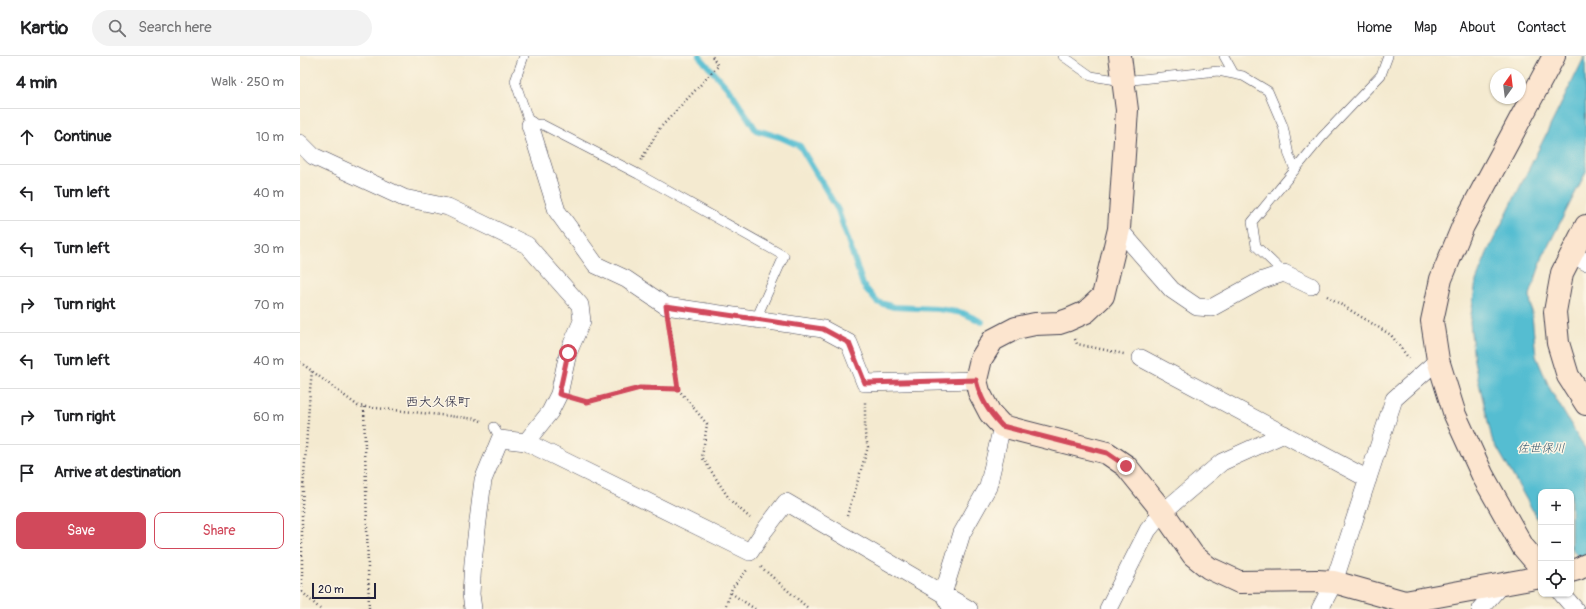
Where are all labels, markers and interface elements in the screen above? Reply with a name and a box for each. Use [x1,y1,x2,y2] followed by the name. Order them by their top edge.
[92,10,372,46] search box
[20,16,68,40] text: Kartio
[106,17,128,39] icon: search
[138,18,212,37] text: Search here
[1357,19,1392,36] text: Home
[1414,19,1437,36] text: Map
[1459,19,1495,36] text: About
[1517,19,1566,36] text: Contact
[1490,68,1526,104] north arrow
[16,72,57,93] text: 4 min
[211,74,284,90] text: Walk · 250 m
[16,126,38,148] icon: ahead
[54,127,112,146] text: Continue
[256,129,284,145] text: 10 m
[16,182,38,204] icon: left
[54,183,110,202] text: Turn left
[253,185,284,201] text: 40 m
[16,238,38,260] icon: left
[54,239,110,258] text: Turn left
[254,241,284,257] text: 30 m
[16,294,38,316] icon: right
[54,295,115,314] text: Turn right
[254,297,284,313] text: 70 m
[559,344,577,362] route start
[16,350,38,372] icon: left
[54,351,110,370] text: Turn left
[253,353,284,369] text: 40 m
[405,394,471,410] district label: 西大久保町
[16,406,38,428] icon: right
[54,407,115,426] text: Turn right
[253,409,284,425] text: 60 m
[1517,441,1565,456] water label: 佐世保川
[1117,457,1135,475] route end
[16,462,38,484] icon: arrive
[54,463,181,482] text: Arrive at destination
[1538,489,1574,597] map controls
[1538,489,1574,525] button: +
[16,512,146,549] button: Save
[154,512,284,549] button: Share
[1538,525,1574,561] button: −
[1538,561,1574,597] button: locate
[312,581,376,600] scale bar
[318,583,344,596] text: 20 m

